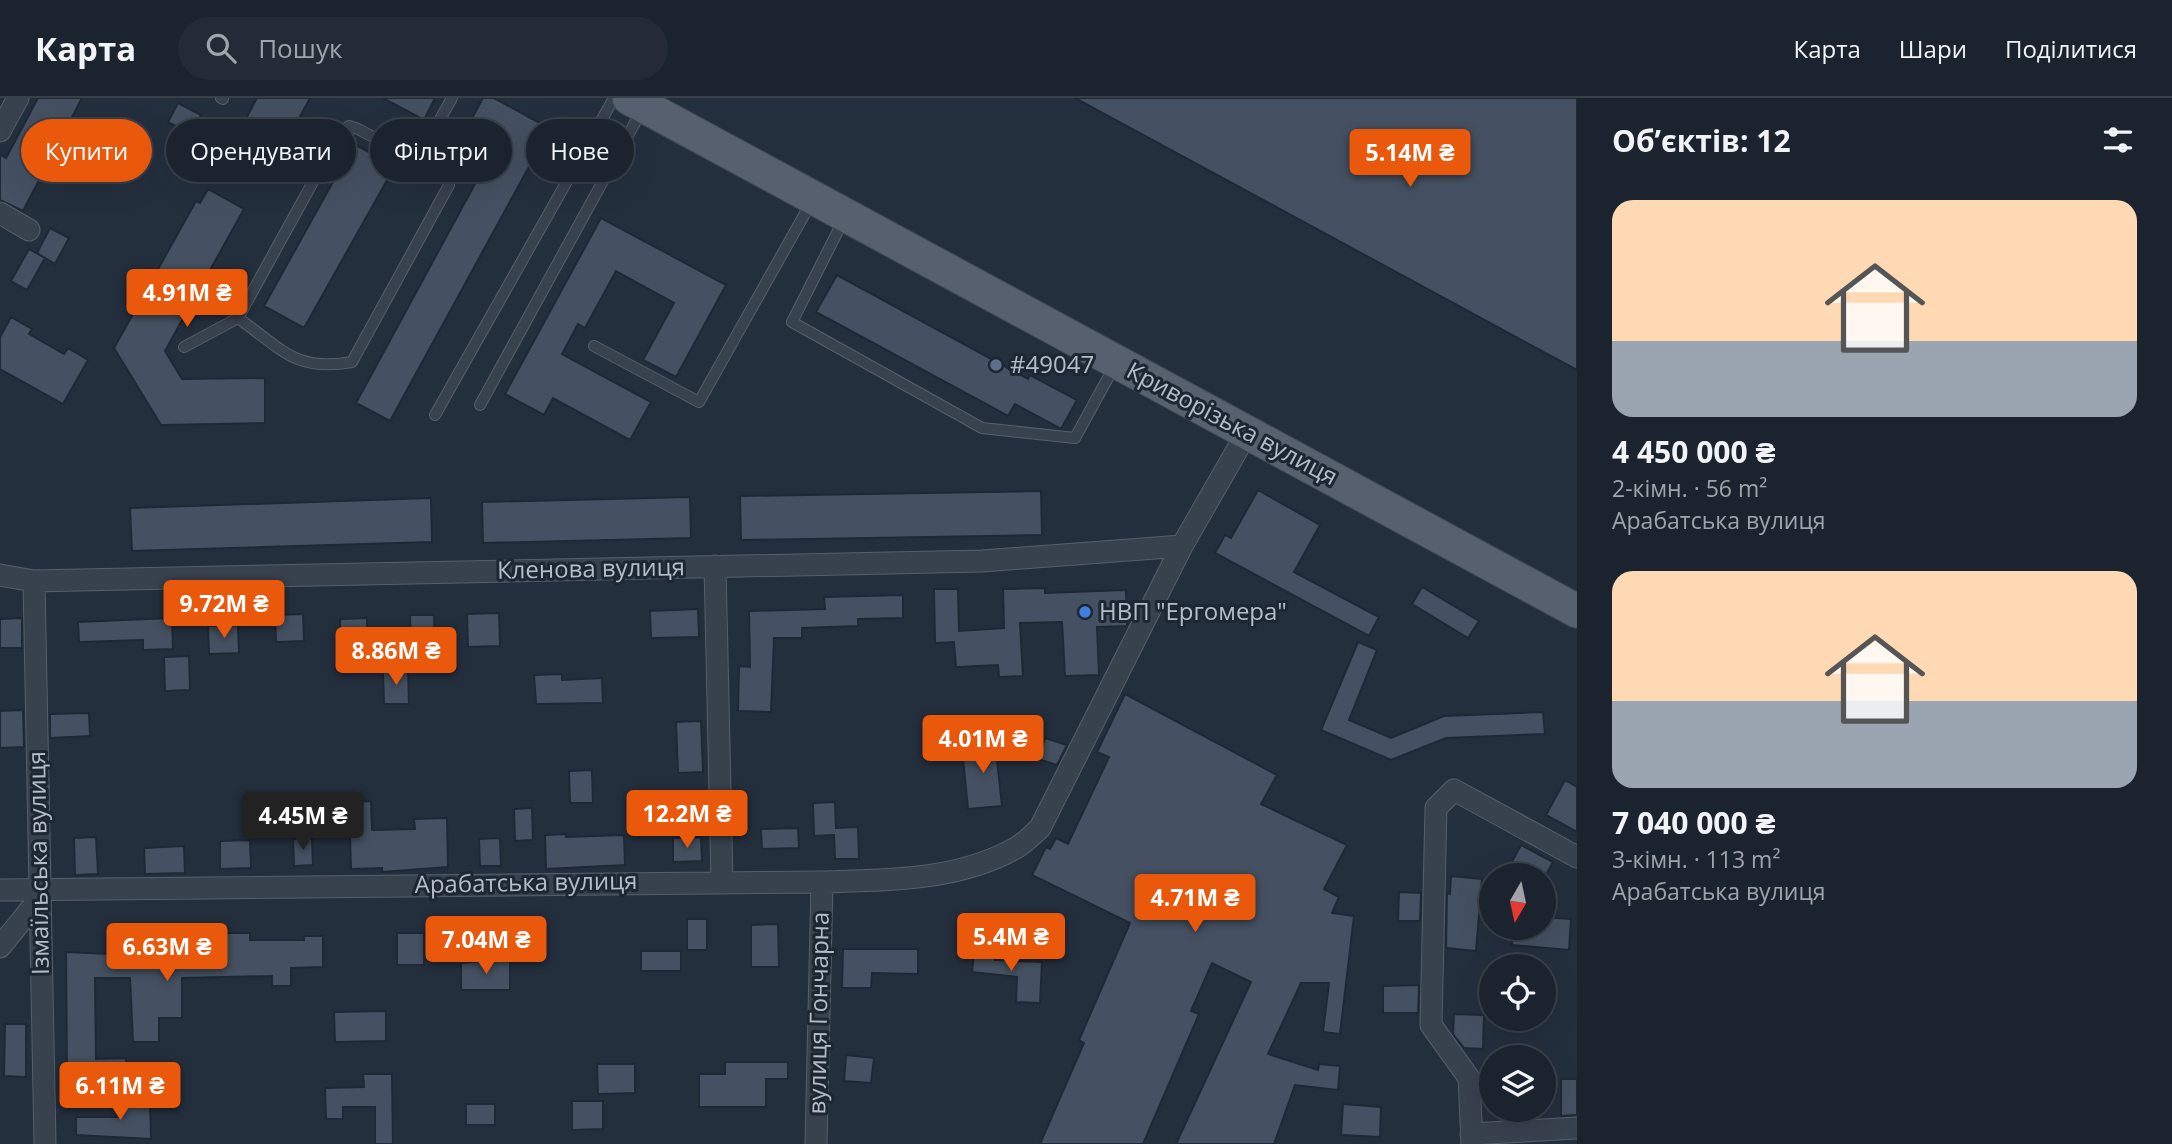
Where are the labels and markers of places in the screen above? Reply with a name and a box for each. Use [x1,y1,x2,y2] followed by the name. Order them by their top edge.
[1345,130,1475,189] pin: 5.14M ₴
[122,270,252,329] pin: 4.91M ₴
[1010,347,1094,380] place label: #49047
[988,357,1004,373] marker: #49047
[159,580,289,640] pin: 9.72M ₴
[1099,594,1287,627] place label: НВП "Ергомера"
[1077,604,1093,620] marker: НВП "Ергомера"
[331,628,461,687] pin: 8.86M ₴
[918,716,1048,775] pin: 4.01M ₴
[622,790,752,850] pin: 12.2M ₴
[238,792,368,852] pin: 4.45M ₴
[1130,874,1260,934] pin: 4.71M ₴
[954,914,1068,973] pin: 5.4M ₴
[421,916,551,976] pin: 7.04M ₴
[102,924,232,983] pin: 6.63M ₴
[55,1062,185,1122] pin: 6.11M ₴

